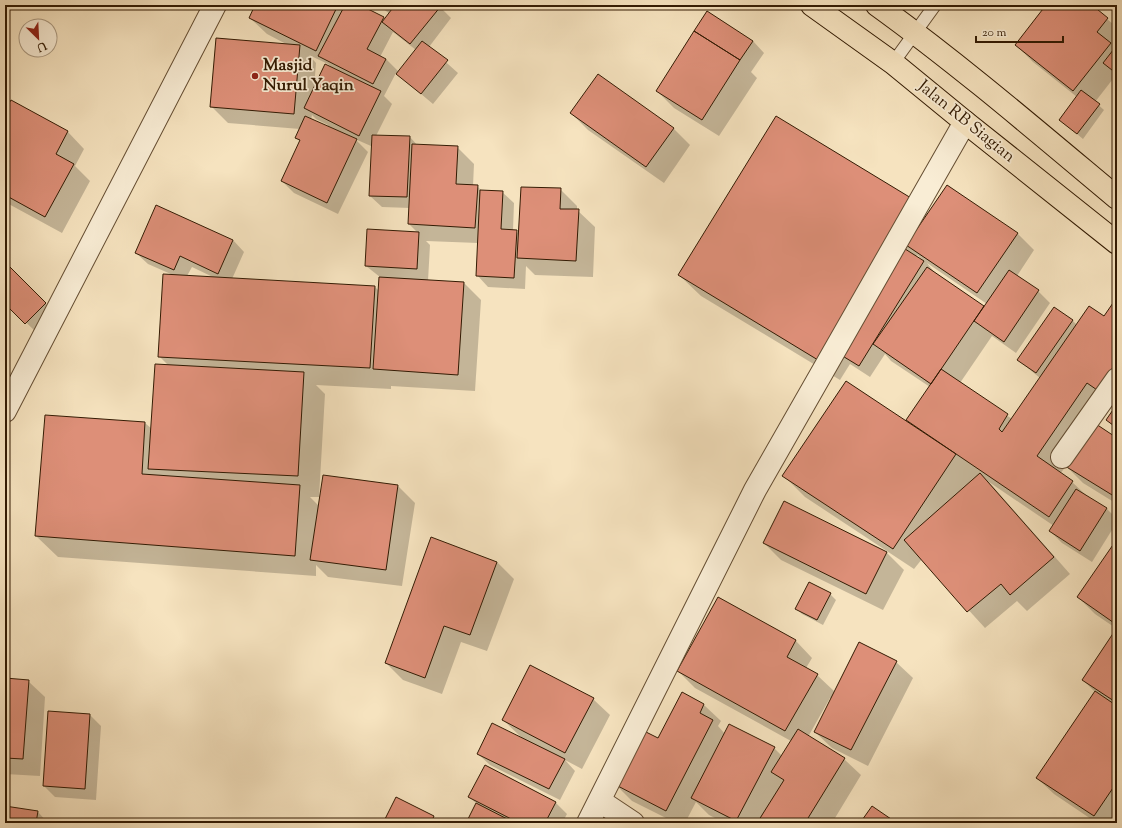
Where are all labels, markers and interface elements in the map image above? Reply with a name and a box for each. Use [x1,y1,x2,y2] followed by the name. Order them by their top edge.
[18,18,58,58] north arrow
[976,18,1063,44] scale bar
[982,24,1007,42] text: 20 m
[34,37,50,55] text: U
[263,54,355,98] place label: Masjid Nurul Yaqin
[250,71,260,81] marker: Masjid Nurul Yaqin
[911,75,1020,169] street label: Jalan RB Siagian

